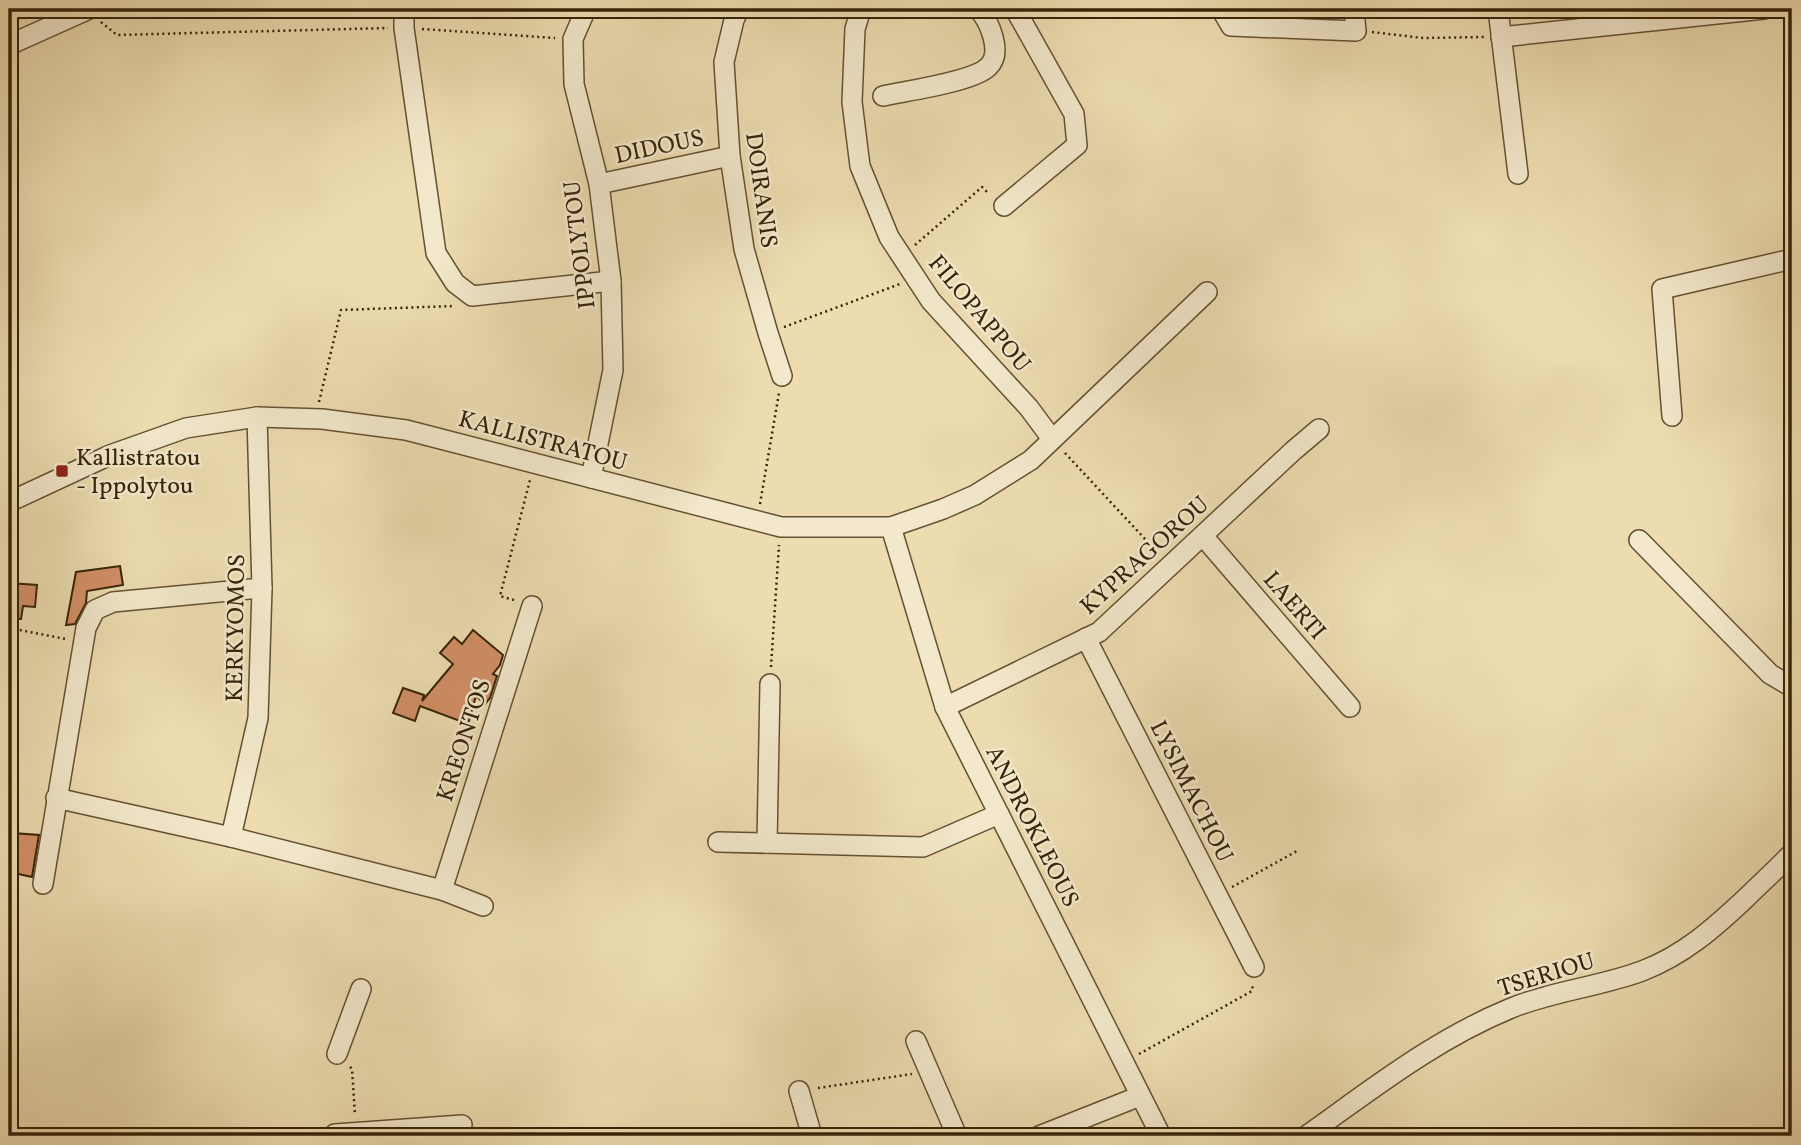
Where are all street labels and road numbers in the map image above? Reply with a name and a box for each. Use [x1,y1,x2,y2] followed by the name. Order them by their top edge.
[612,122,707,174] street label: DIDOUS
[735,130,785,250] street label: DOIRANIS
[556,179,606,311] street label: IPPOLYTOU
[919,248,1038,380] street label: FILOPAPPOU
[454,403,631,481] street label: KALLISTRATOU
[1073,489,1217,624] street label: KYPRAGOROU
[219,554,255,702] street label: KERKYOMOS
[1254,564,1333,648] street label: LAERTI
[429,675,501,806] street label: KREONTOS
[1140,715,1241,869] street label: LYSIMACHOU
[976,740,1087,914] street label: ANDROKLEOUS
[1494,945,1599,1007] street label: TSERIOU

